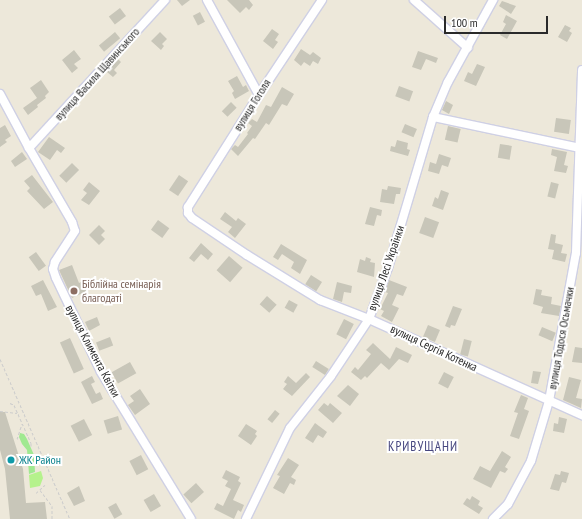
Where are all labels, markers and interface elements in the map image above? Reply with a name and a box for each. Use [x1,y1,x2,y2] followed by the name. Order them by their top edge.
[446,8,550,34] scale bar
[451,15,478,30] text: 100 m
[52,25,142,123] street label: вулиця Василя Щавинського
[230,76,274,134] street label: вулиця Гоголя
[365,223,407,313] street label: вулиця Лесі Українки
[82,277,161,305] place label: Біблійна семінарія благодаті
[545,285,577,391] street label: вулиця Тодося Осьмачки
[69,286,79,296] marker: Біблійна семінарія благодаті
[63,302,123,400] street label: вулиця Климента Квітки
[388,322,480,374] street label: вулиця Сергія Котенка
[388,439,458,455] district label: КРИВУЩАНИ
[19,453,61,467] place label: ЖК Район
[6,455,16,465] marker: ЖК Район

